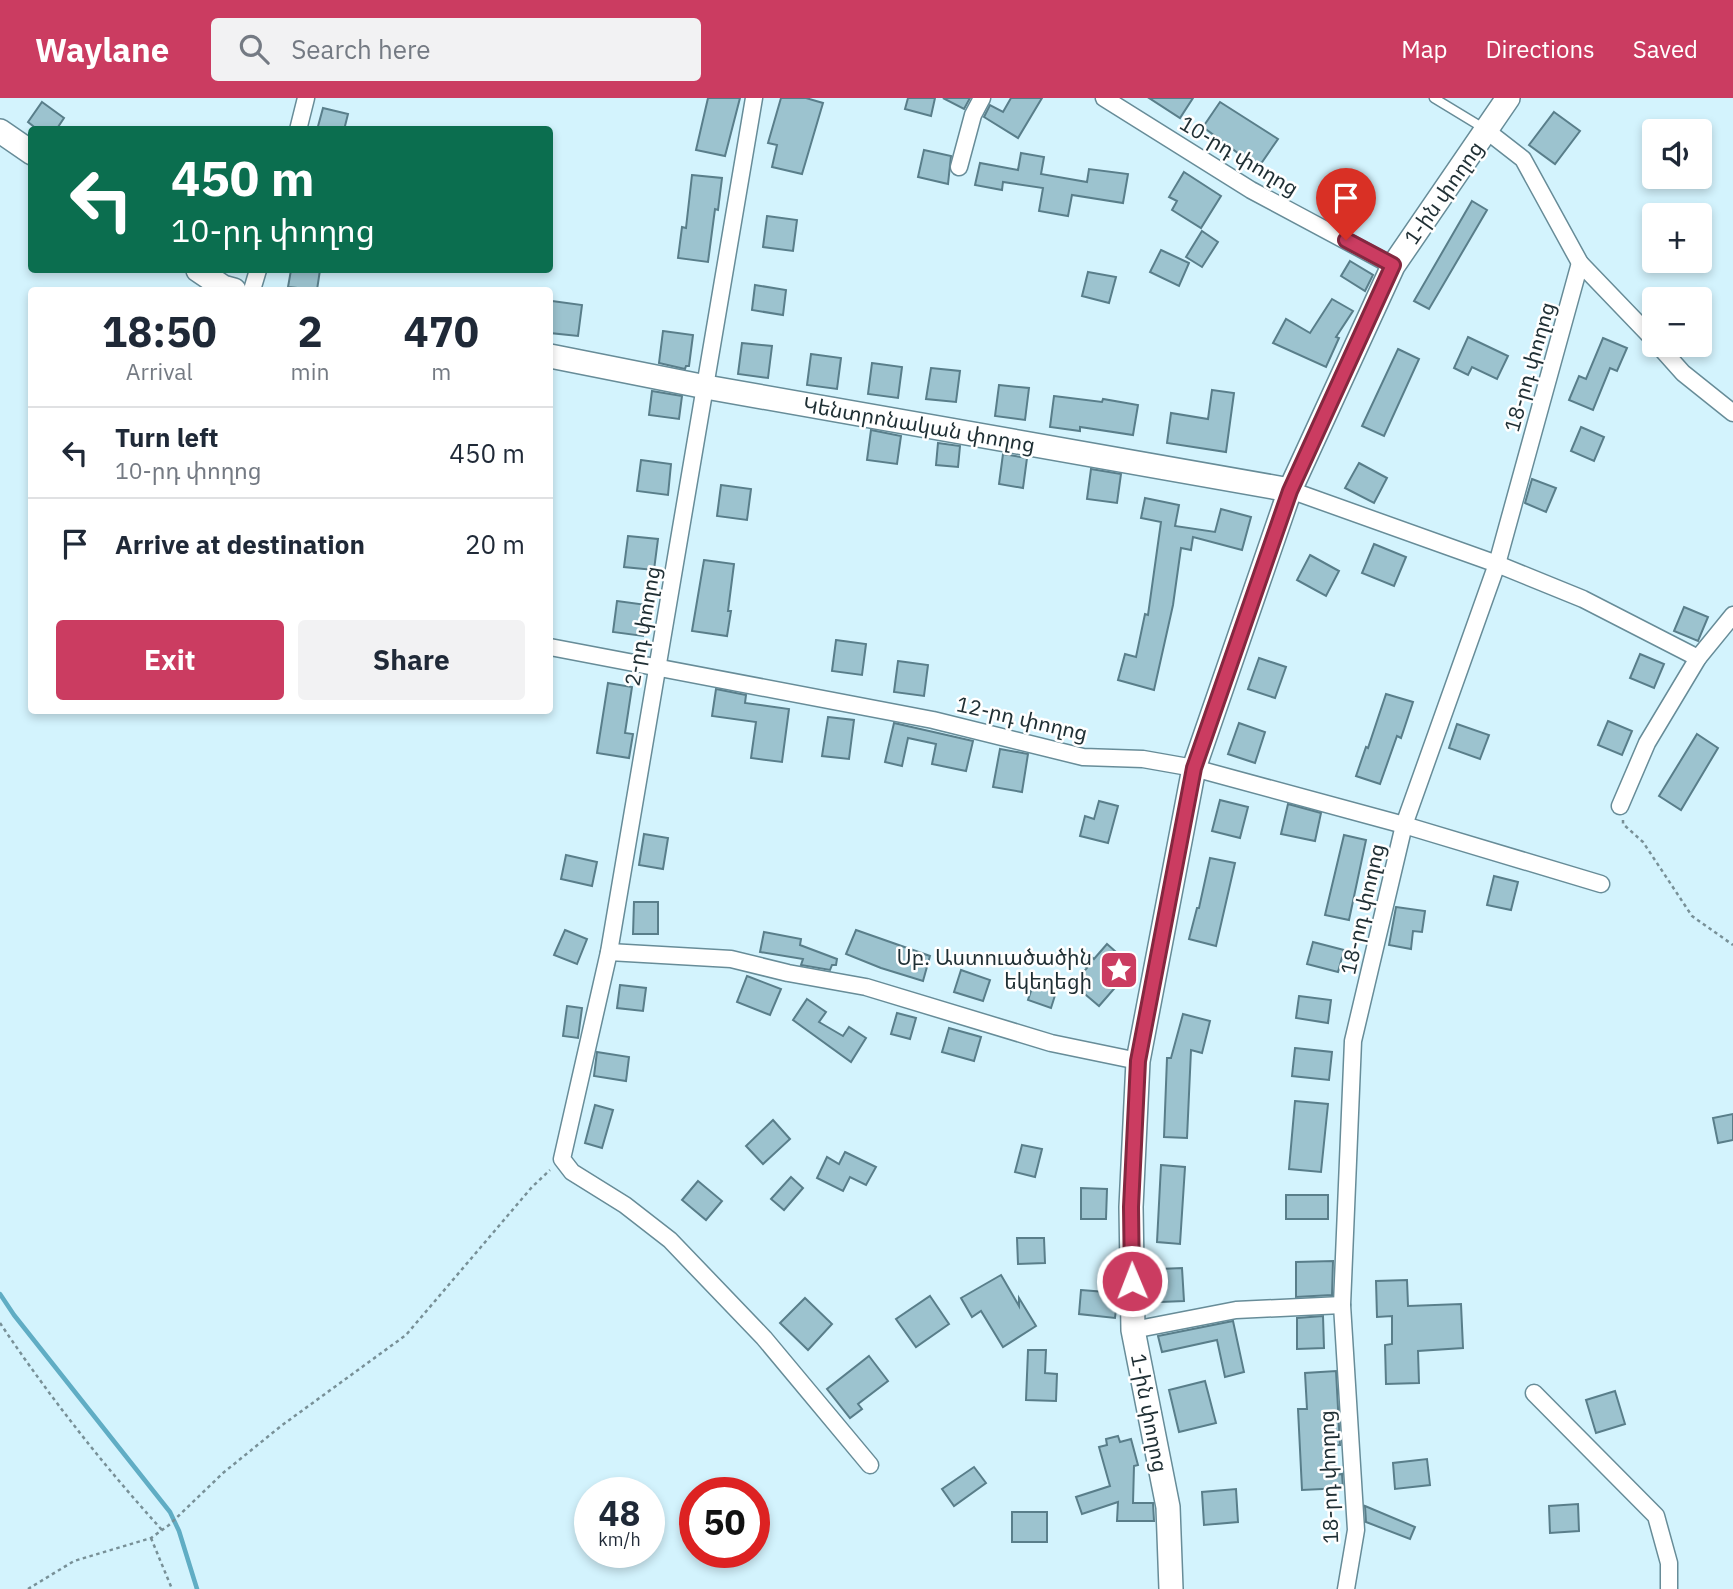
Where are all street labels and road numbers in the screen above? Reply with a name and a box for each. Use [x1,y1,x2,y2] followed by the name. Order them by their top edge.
[1175,109,1304,202] street label: 10-րդ փողոց
[1397,135,1489,250] street label: 1-ին փողոց
[1497,299,1561,435] street label: 18-րդ փողոց
[801,390,1037,458] street label: Կենտրոնական փողոց
[618,564,666,688] street label: 2-րդ փողոց
[954,689,1091,747] street label: 12-րդ փողոց
[1333,840,1391,977] street label: 18-րդ փողոց
[1125,1351,1175,1475] street label: 1-ին փողոց
[1312,1410,1344,1544] street label: 18-րդ փողոց

